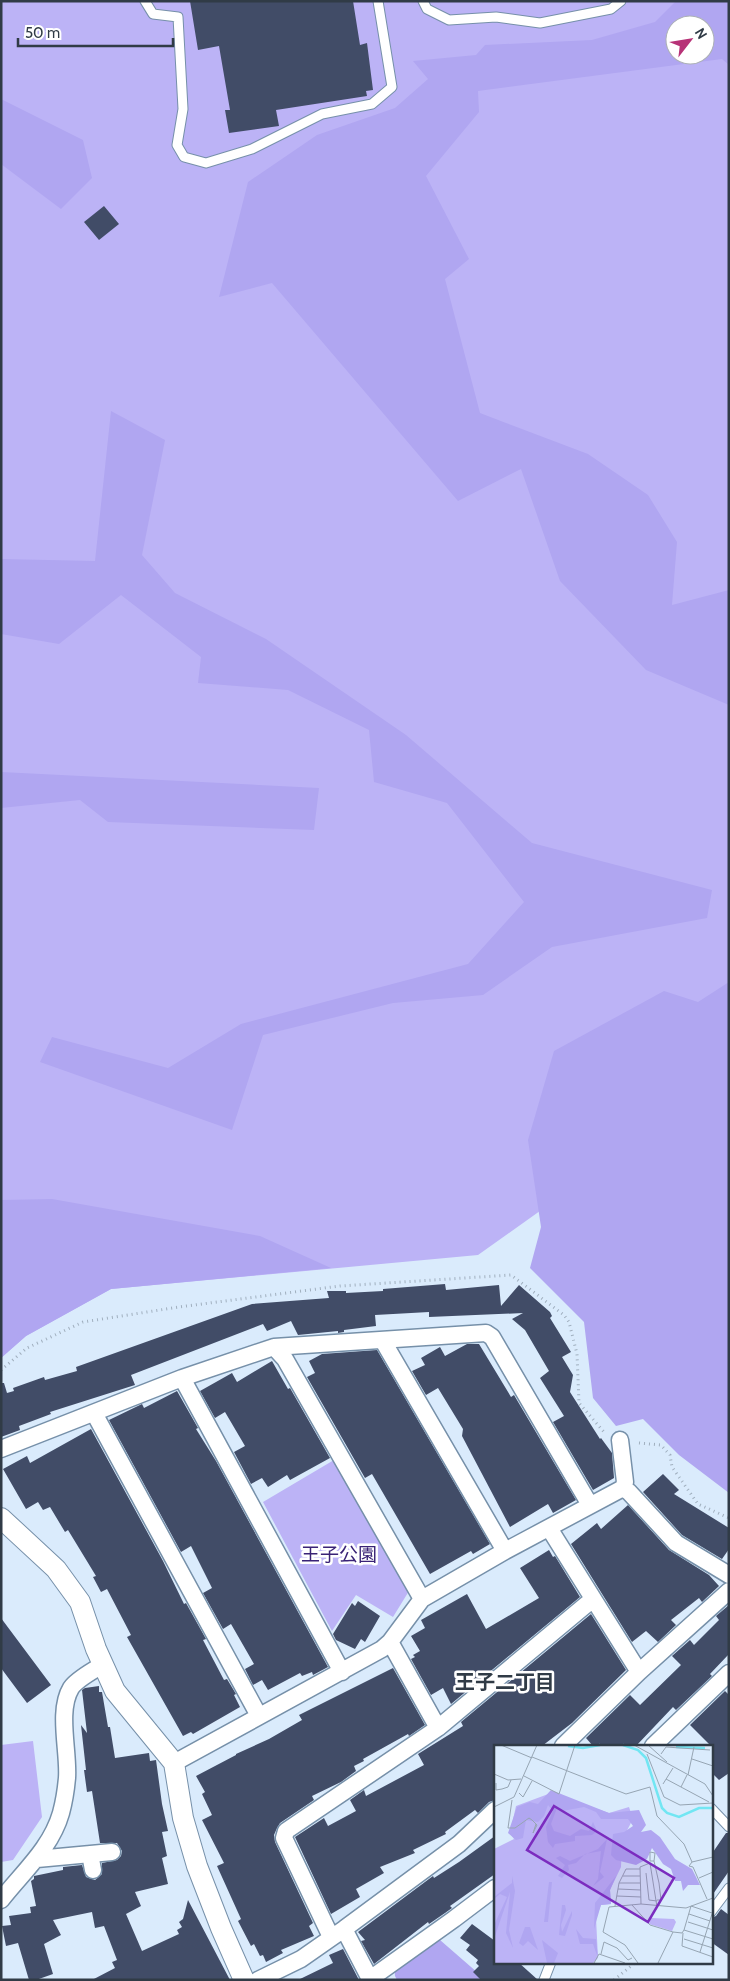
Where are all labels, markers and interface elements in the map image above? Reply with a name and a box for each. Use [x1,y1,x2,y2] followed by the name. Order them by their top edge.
[18,15,172,47] scale bar
[665,15,715,65] north arrow
[25,24,60,42] text: 50 m
[691,24,711,42] text: N
[301,1543,377,1566] park label: 王子公園
[455,1670,555,1694] district label: 王子二丁目
[494,1745,712,1964] inset map

